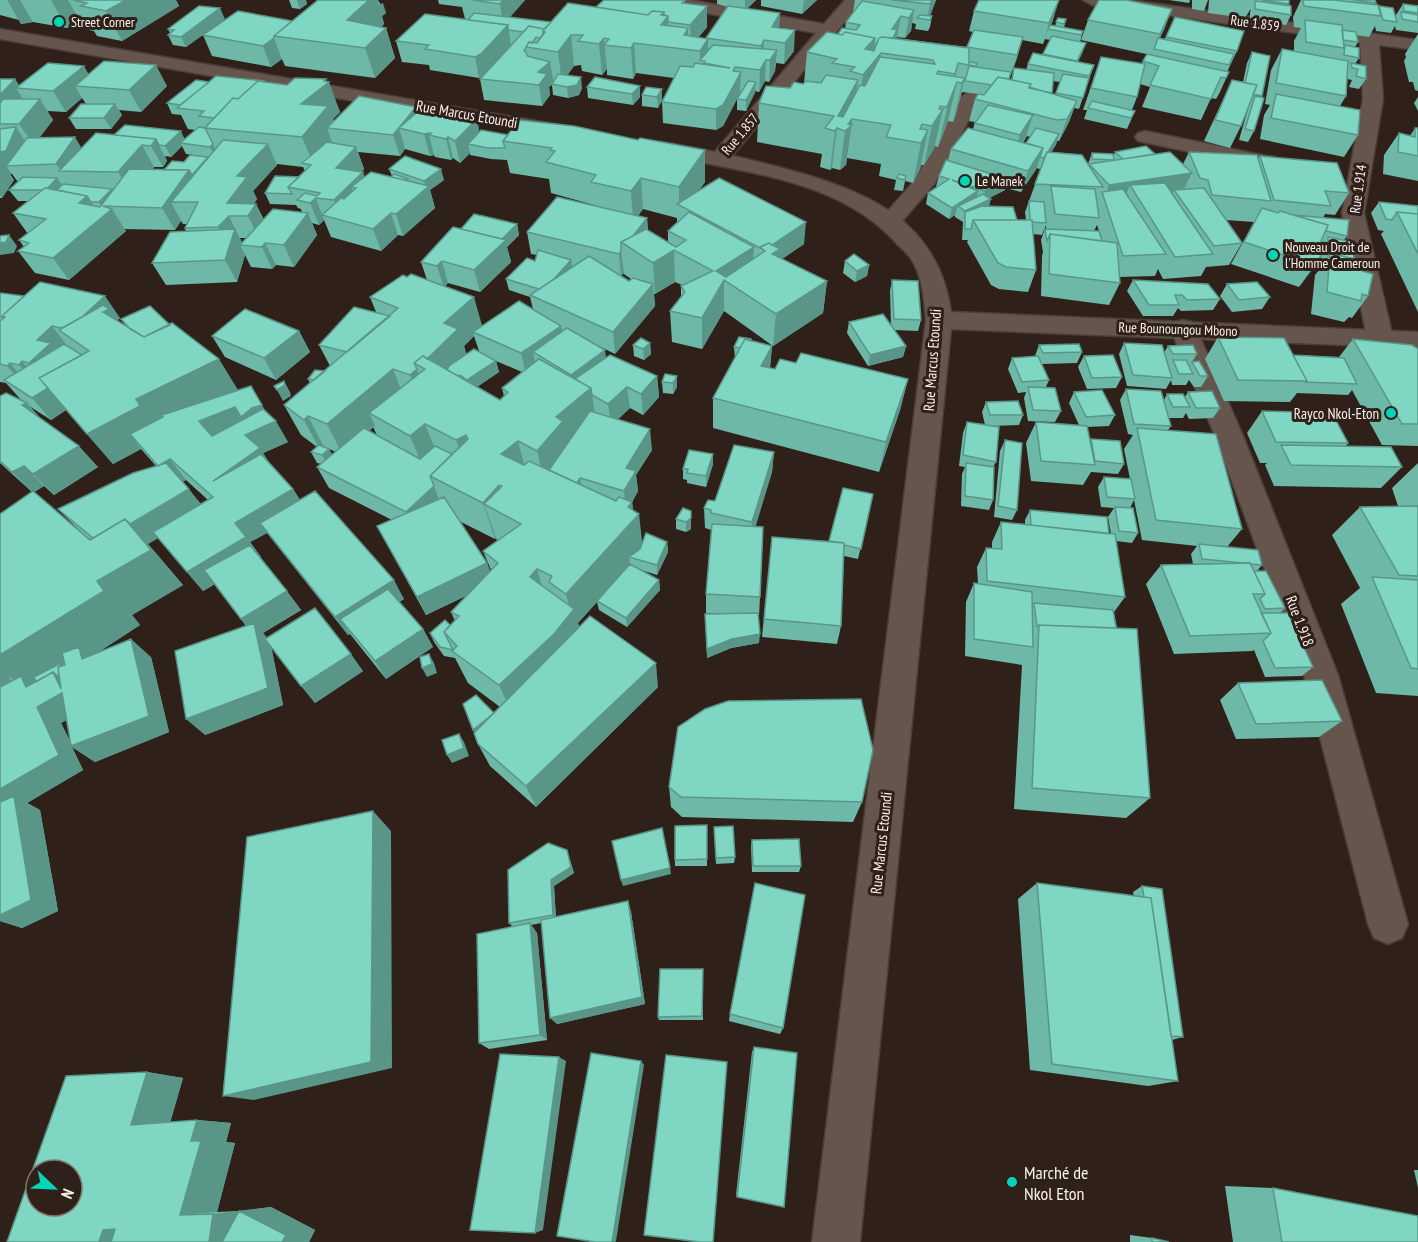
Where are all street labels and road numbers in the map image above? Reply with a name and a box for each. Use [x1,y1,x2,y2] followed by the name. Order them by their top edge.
[1229,11,1281,35] street label: Rue 1.859
[415,96,519,132] street label: Rue Marcus Etoundi
[717,109,763,159] street label: Rue 1.857
[1346,163,1370,215] street label: Rue 1.914
[919,308,945,412] street label: Rue Marcus Etoundi
[1118,318,1238,340] street label: Rue Bounoungou Mbono
[1282,593,1318,649] street label: Rue 1.918
[866,791,896,895] street label: Rue Marcus Etoundi

